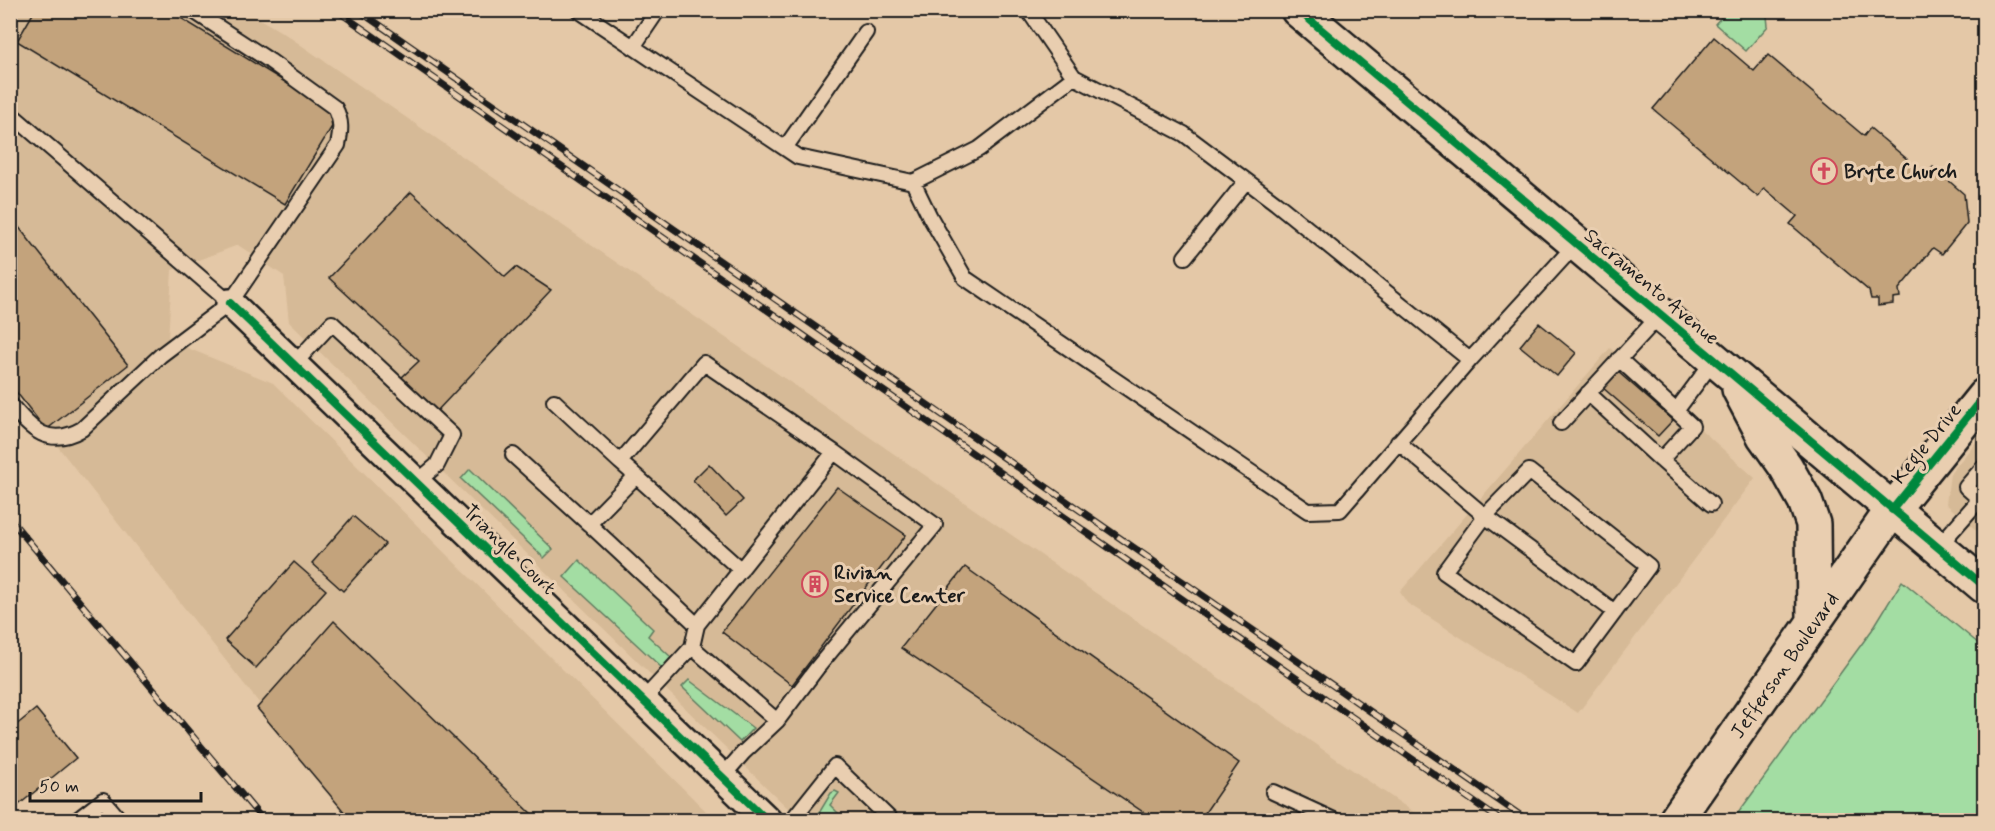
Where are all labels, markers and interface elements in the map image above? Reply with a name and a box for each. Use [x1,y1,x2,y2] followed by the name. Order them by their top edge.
[1809,156,1839,186] church icon: Bryte Church
[1844,159,1958,186] place label: Bryte Church
[1578,223,1724,352] street label: Sacramento Avenue
[1886,398,1970,491] street label: Kegle Drive
[457,499,561,601] street label: Triangle Court
[834,560,966,610] place label: Rivian Service Center
[800,569,830,599] building icon: Rivian Service Center
[1725,587,1846,744] street label: Jefferson Boulevard
[30,765,201,803] scale bar
[39,775,79,799] text: 50 m

